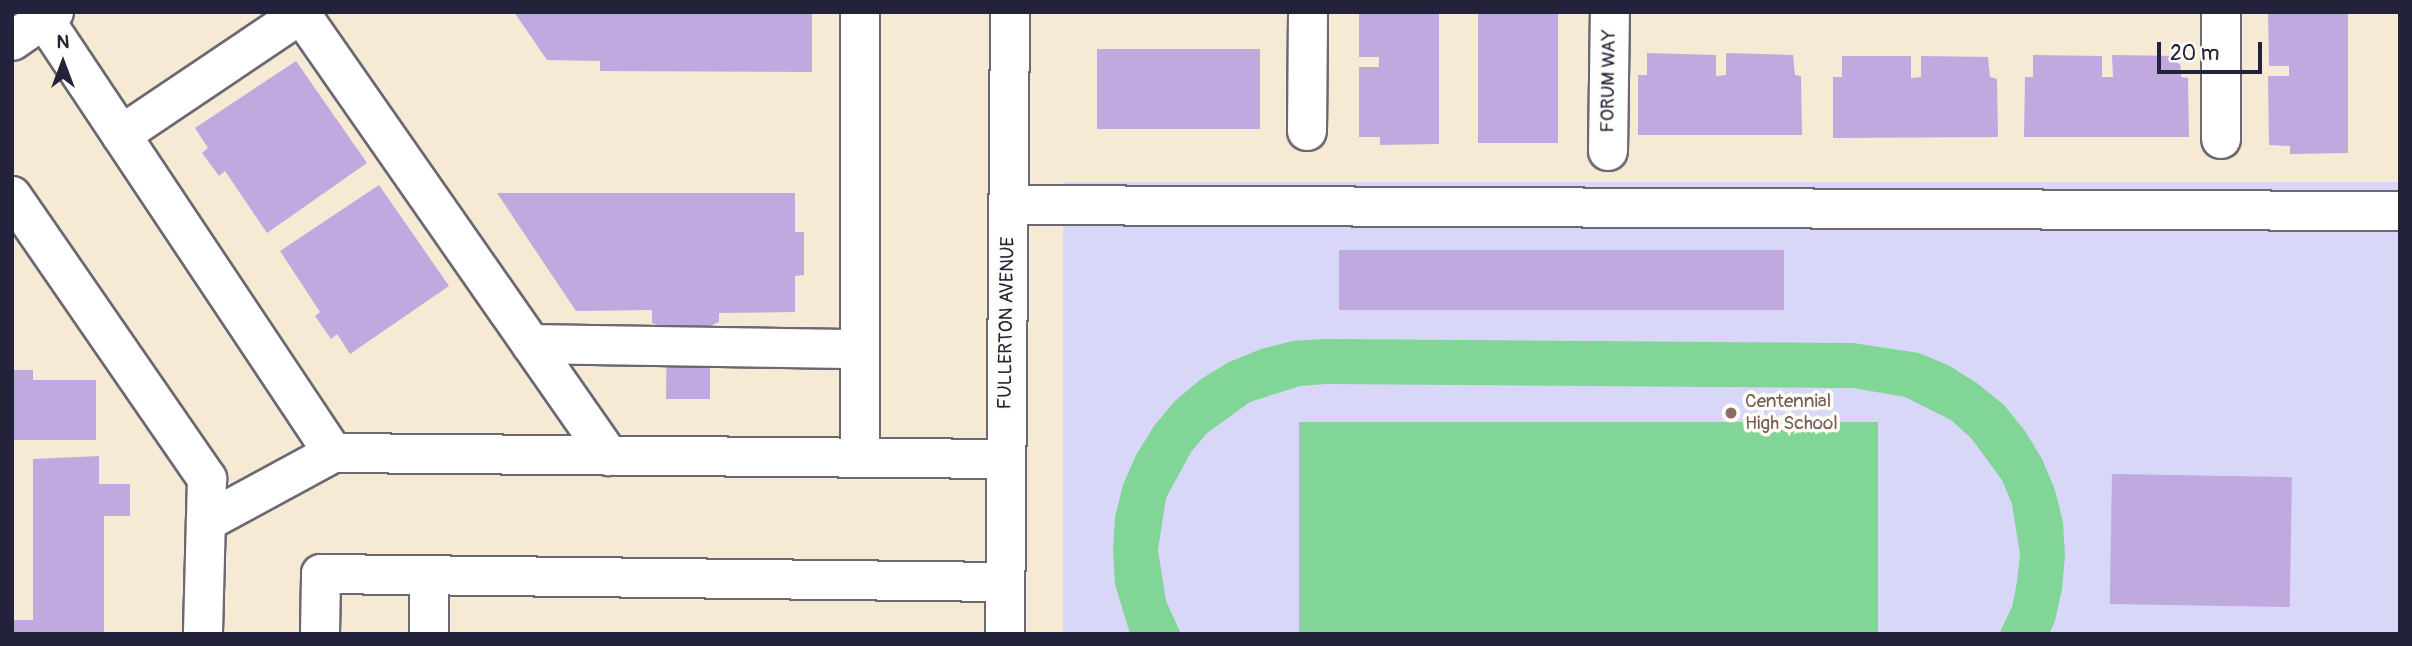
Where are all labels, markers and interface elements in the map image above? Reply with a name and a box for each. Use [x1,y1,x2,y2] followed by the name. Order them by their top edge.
[28,28,98,98] north arrow
[2160,28,2265,72] scale bar
[1597,29,1621,133] street label: FORUM WAY
[57,30,69,54] text: N
[2170,40,2219,67] text: 20 m
[994,236,1020,410] street label: FULLERTON AVENUE
[1745,391,1838,435] place label: Centennial High School
[1723,405,1739,421] marker: Centennial High School

